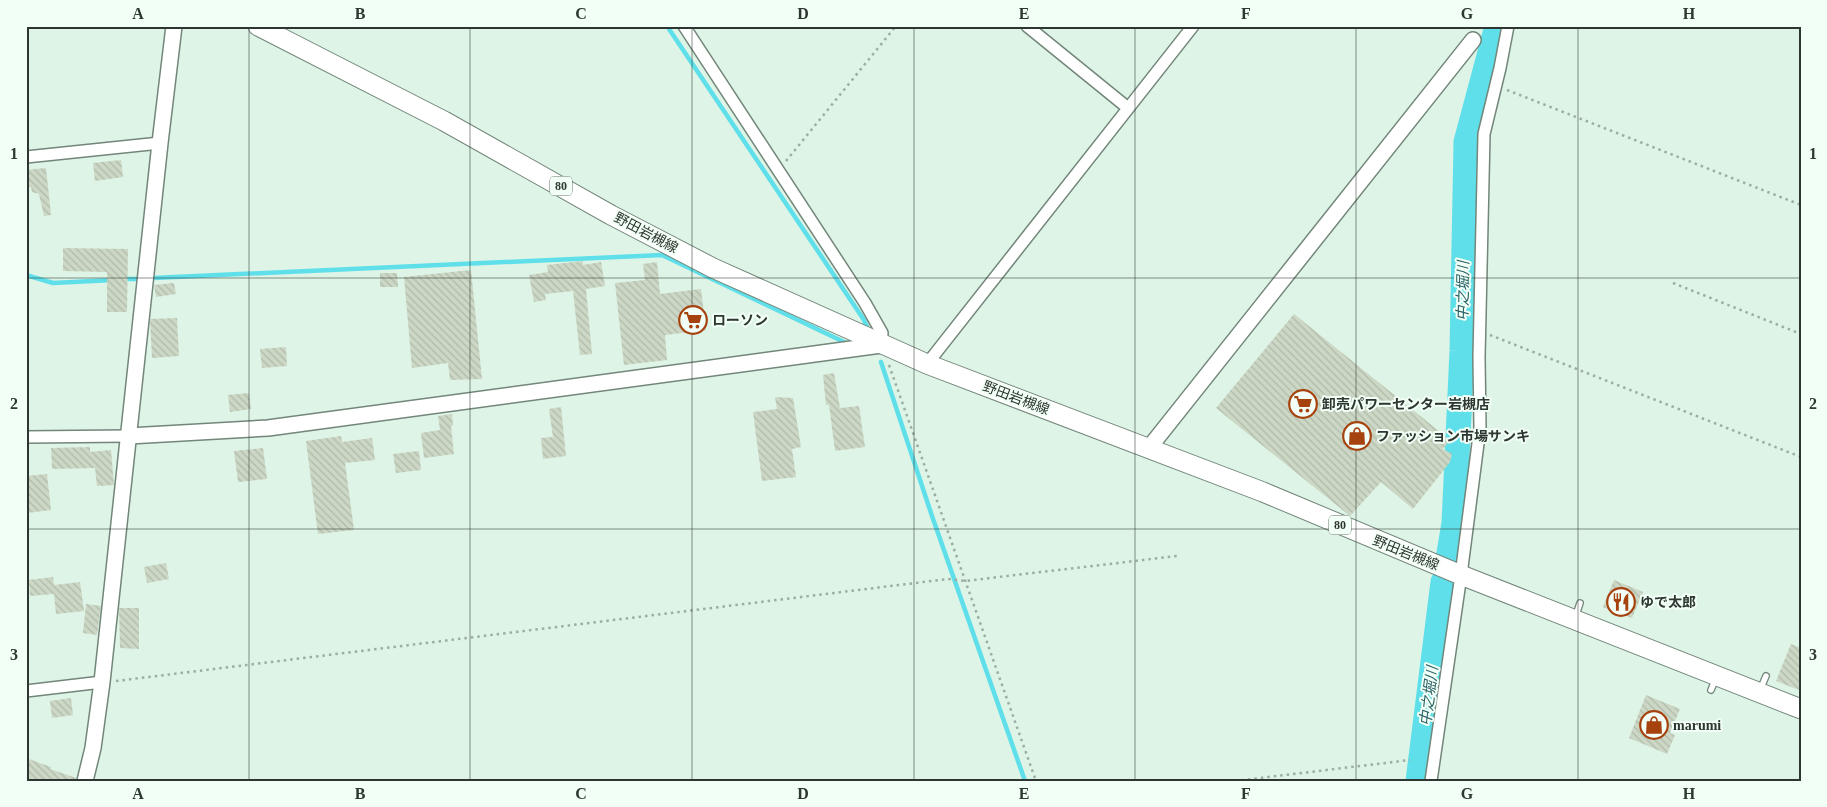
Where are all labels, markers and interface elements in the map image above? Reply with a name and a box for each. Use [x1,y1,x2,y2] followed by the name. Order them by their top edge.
[132,5,144,22] text: A
[355,5,366,22] text: B
[575,5,587,22] text: C
[797,5,809,22] text: D
[1019,5,1029,22] text: E
[1241,5,1251,22] text: F
[1461,5,1474,22] text: G
[1683,5,1696,22] text: H
[10,145,18,162] text: 1
[1809,145,1817,162] text: 1
[550,177,572,196] road number: 80
[612,210,680,256] street label: 野田岩槻線
[1454,259,1472,321] water label: 中之堀川
[678,305,708,335] supermarket icon: ローソン
[712,313,768,328] place label: ローソン
[981,378,1051,418] street label: 野田岩槻線
[1288,389,1318,419] supermarket icon: 卸売パワーセンター岩槻店
[10,395,18,412] text: 2
[1809,395,1817,412] text: 2
[1322,397,1490,412] place label: 卸売パワーセンター岩槻店
[1342,421,1372,451] shop icon: ファッション市場サンキ
[1376,429,1530,444] place label: ファッション市場サンキ
[1329,516,1351,534] road number: 80
[1371,533,1441,573] street label: 野田岩槻線
[1606,587,1636,617] restaurant icon: ゆで太郎
[1640,595,1696,610] place label: ゆで太郎
[10,646,18,663] text: 3
[1809,646,1817,663] text: 3
[1417,663,1441,727] water label: 中之堀川
[1639,710,1669,740] shop icon: marumi
[1673,718,1721,733] place label: marumi
[132,785,144,802] text: A
[355,785,366,802] text: B
[575,785,587,802] text: C
[797,785,809,802] text: D
[1019,785,1029,802] text: E
[1241,785,1251,802] text: F
[1461,785,1474,802] text: G
[1683,785,1696,802] text: H

